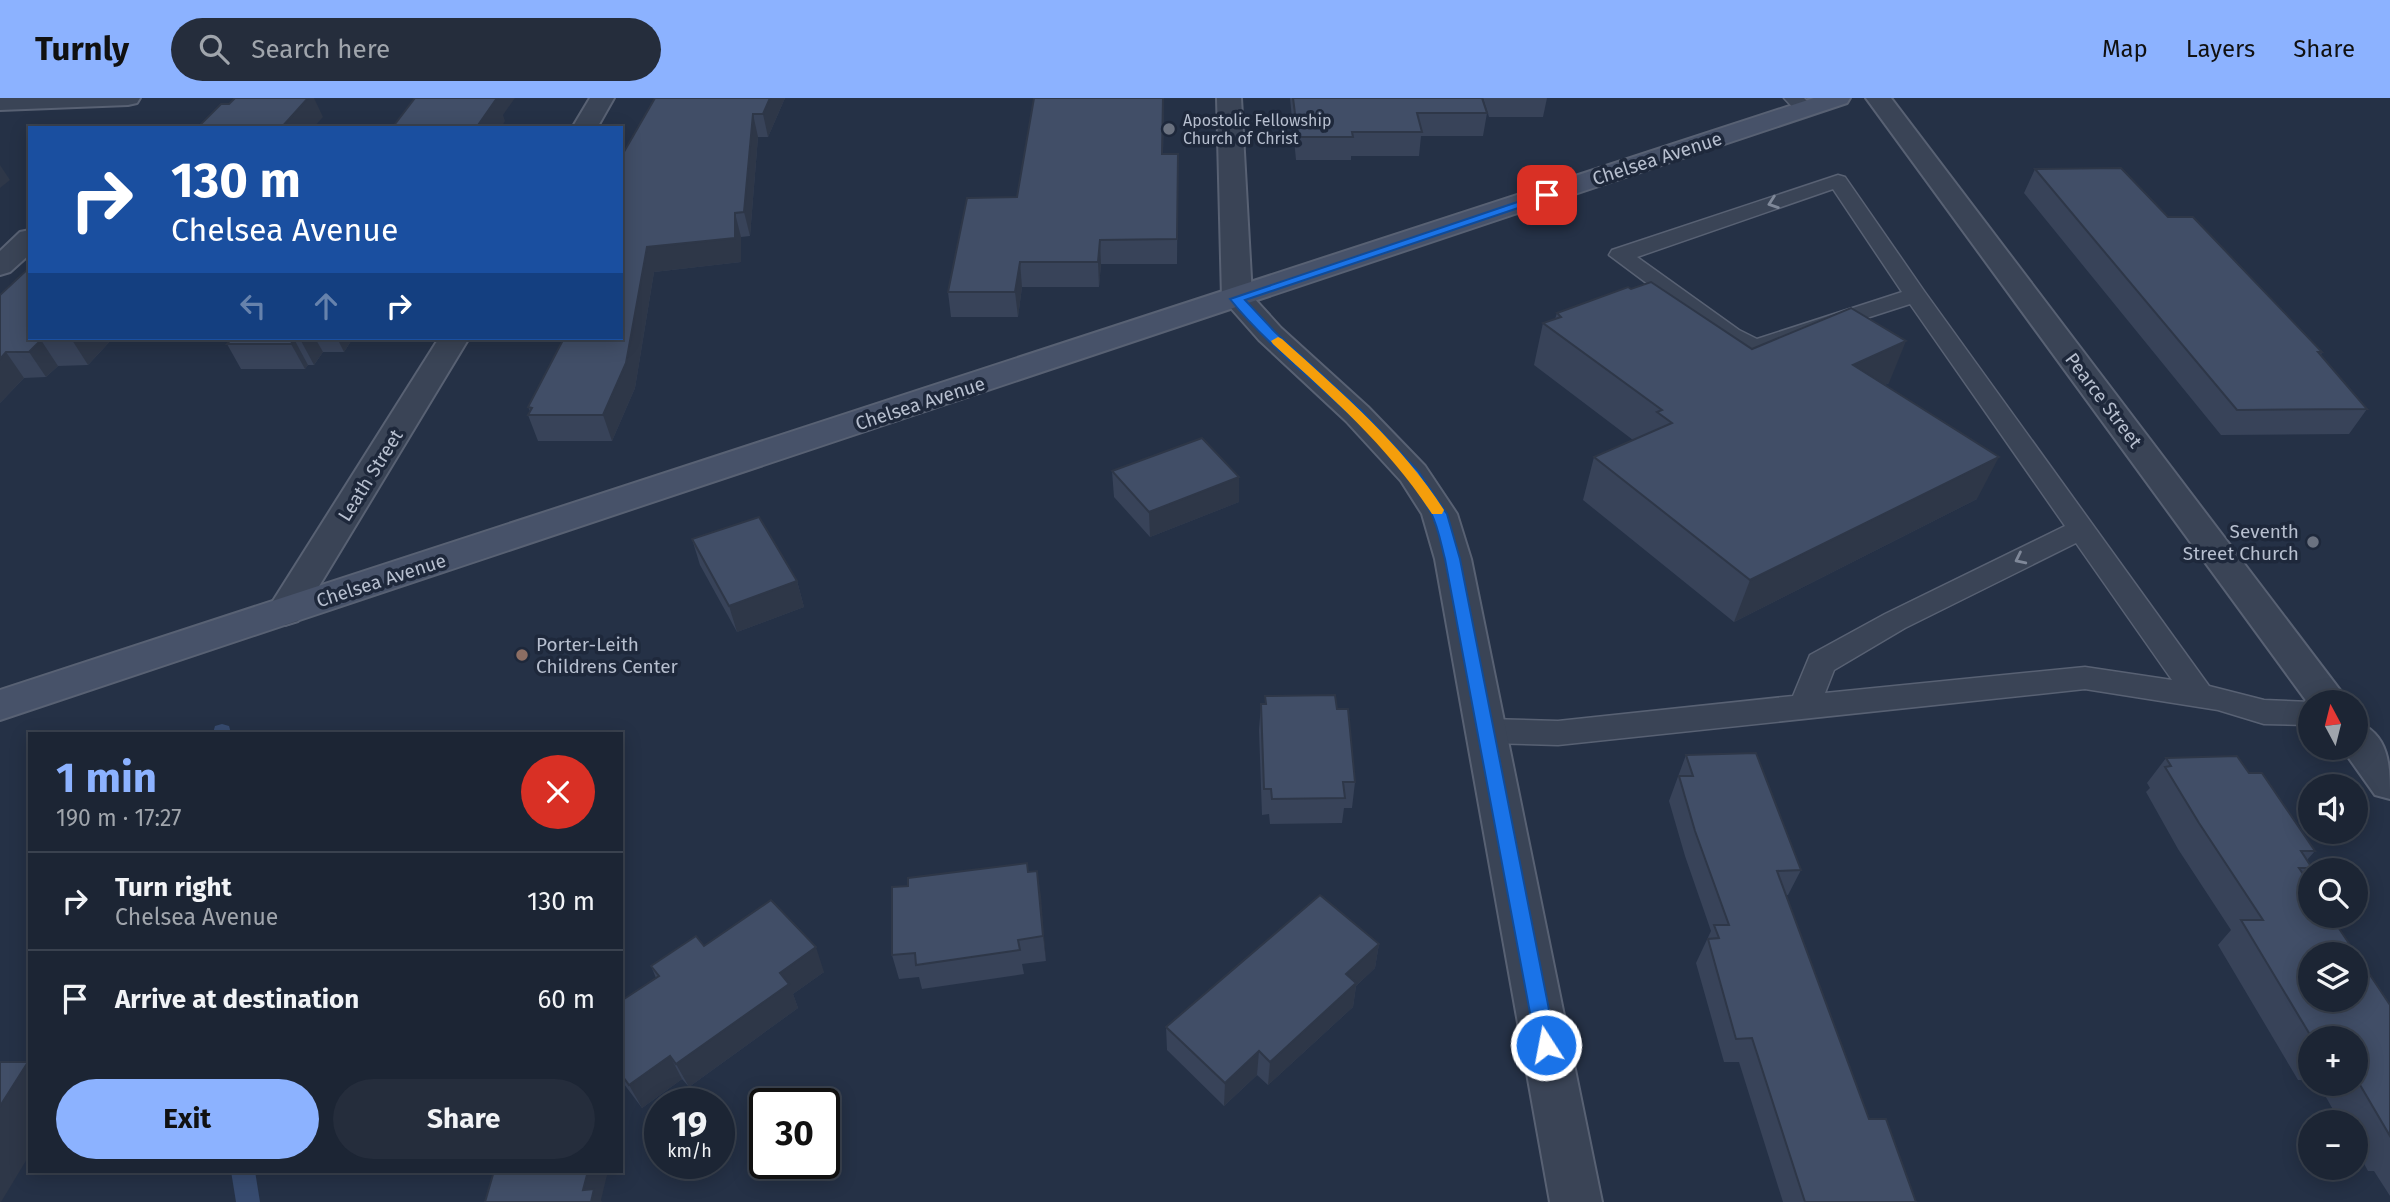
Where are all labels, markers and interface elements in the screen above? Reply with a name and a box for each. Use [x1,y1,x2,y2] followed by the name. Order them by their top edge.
[171,18,661,81] search box
[35,29,129,69] text: Turnly
[195,30,233,68] icon: search
[251,34,390,65] text: Search here
[2102,35,2148,63] text: Map
[2186,35,2255,63] text: Layers
[2293,35,2355,63] text: Share
[1183,111,1331,148] place label: Apostolic Fellowship Church of Christ
[1161,121,1177,137] marker: Apostolic Fellowship Church of Christ
[1589,127,1725,190] street label: Chelsea Avenue
[171,151,301,210] text: 130 m
[56,154,147,245] icon: right
[1517,165,1577,225] pin
[1528,176,1566,214] icon: arrive
[1767,195,1780,209] one-way arrow
[171,211,398,249] text: Chelsea Avenue
[234,287,272,325] icon: left
[307,287,345,325] icon: ahead
[380,287,418,325] icon: right
[2060,348,2147,453] street label: Pearce Street
[852,372,988,435] street label: Chelsea Avenue
[333,425,408,525] street label: Leath Street
[2183,520,2299,565] place label: Seventh Street Church
[2305,534,2321,550] marker: Seventh Street Church
[313,549,449,612] street label: Chelsea Avenue
[2015,551,2027,565] one-way arrow
[536,633,679,678] place label: Porter-Leith Childrens Center
[514,647,530,663] marker: Porter-Leith Childrens Center
[2298,690,2368,760] north arrow
[2298,690,2368,1180] map controls
[56,753,157,803] text: 1 min
[521,755,595,829] button: close
[2298,774,2368,844] button: sound
[56,804,181,832] text: 190 m · 17:27
[2298,858,2368,928] button: search
[115,872,232,903] text: Turn right
[56,882,94,920] icon: right
[527,886,595,917] text: 130 m
[115,903,278,931] text: Chelsea Avenue
[2298,942,2368,1012] button: layers
[56,980,94,1018] icon: arrive
[115,984,359,1015] text: Arrive at destination
[537,984,595,1015] text: 60 m
[1509,1008,1583,1082] position arrow
[2298,1026,2368,1096] button: +
[56,1079,319,1159] button: Exit
[333,1079,595,1159] button: Share
[749,1088,840,1179] speed limit sign: 30
[672,1103,707,1145] text: 19
[2298,1110,2368,1180] button: −
[667,1140,712,1162] text: km/h

